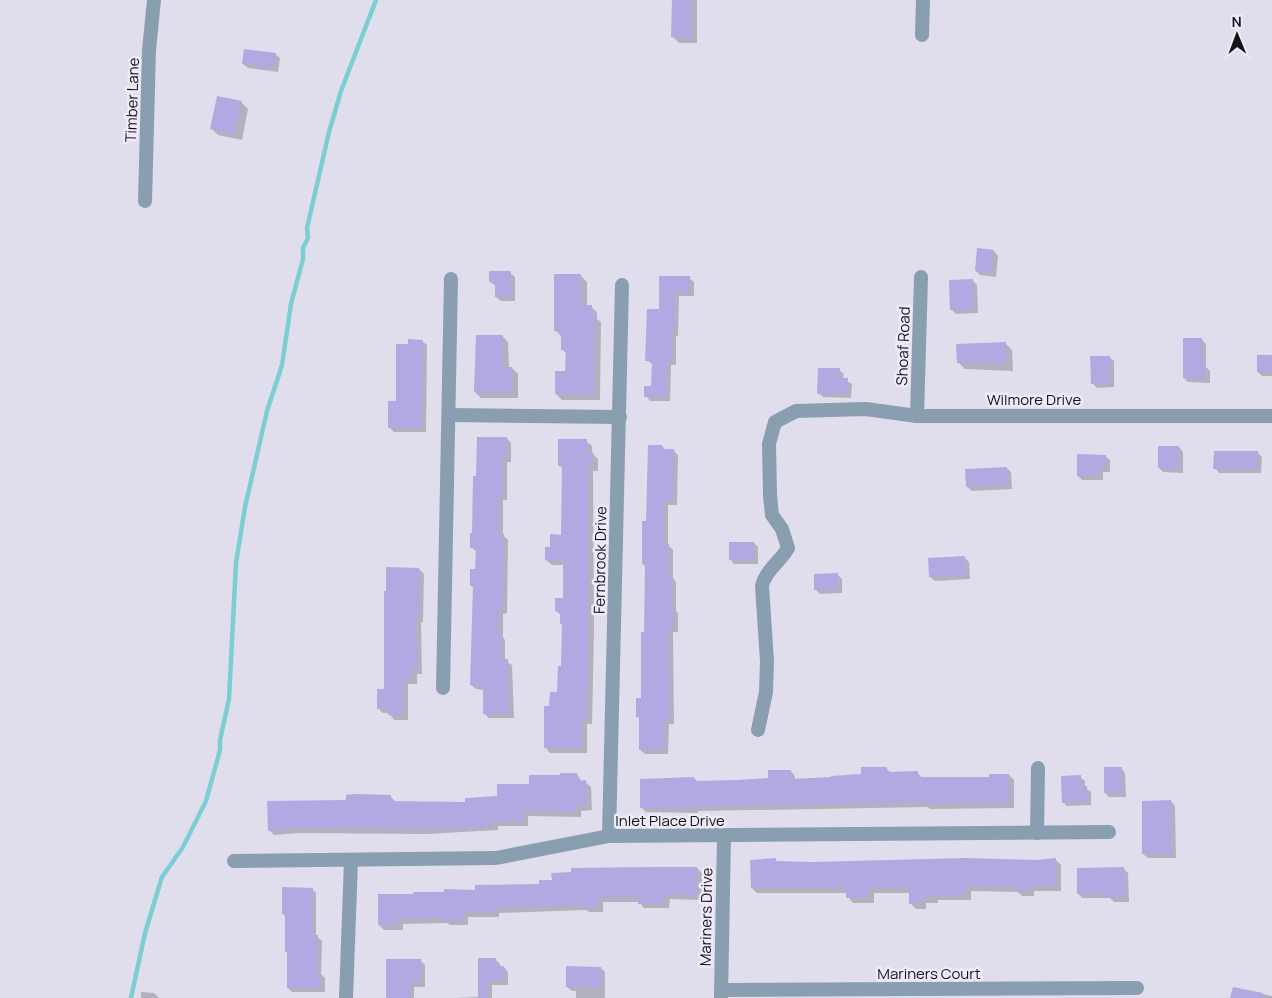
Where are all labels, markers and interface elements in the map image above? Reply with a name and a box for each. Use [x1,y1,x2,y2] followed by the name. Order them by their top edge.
[1212,10,1262,60] north arrow
[1232,12,1242,31] text: N
[120,57,144,143] street label: Timber Lane
[891,306,915,386] street label: Shoaf Road
[987,389,1081,410] street label: Wilmore Drive
[589,506,611,614] street label: Fernbrook Drive
[615,810,725,831] street label: Inlet Place Drive
[695,867,717,966] street label: Mariners Drive
[877,963,981,984] street label: Mariners Court

